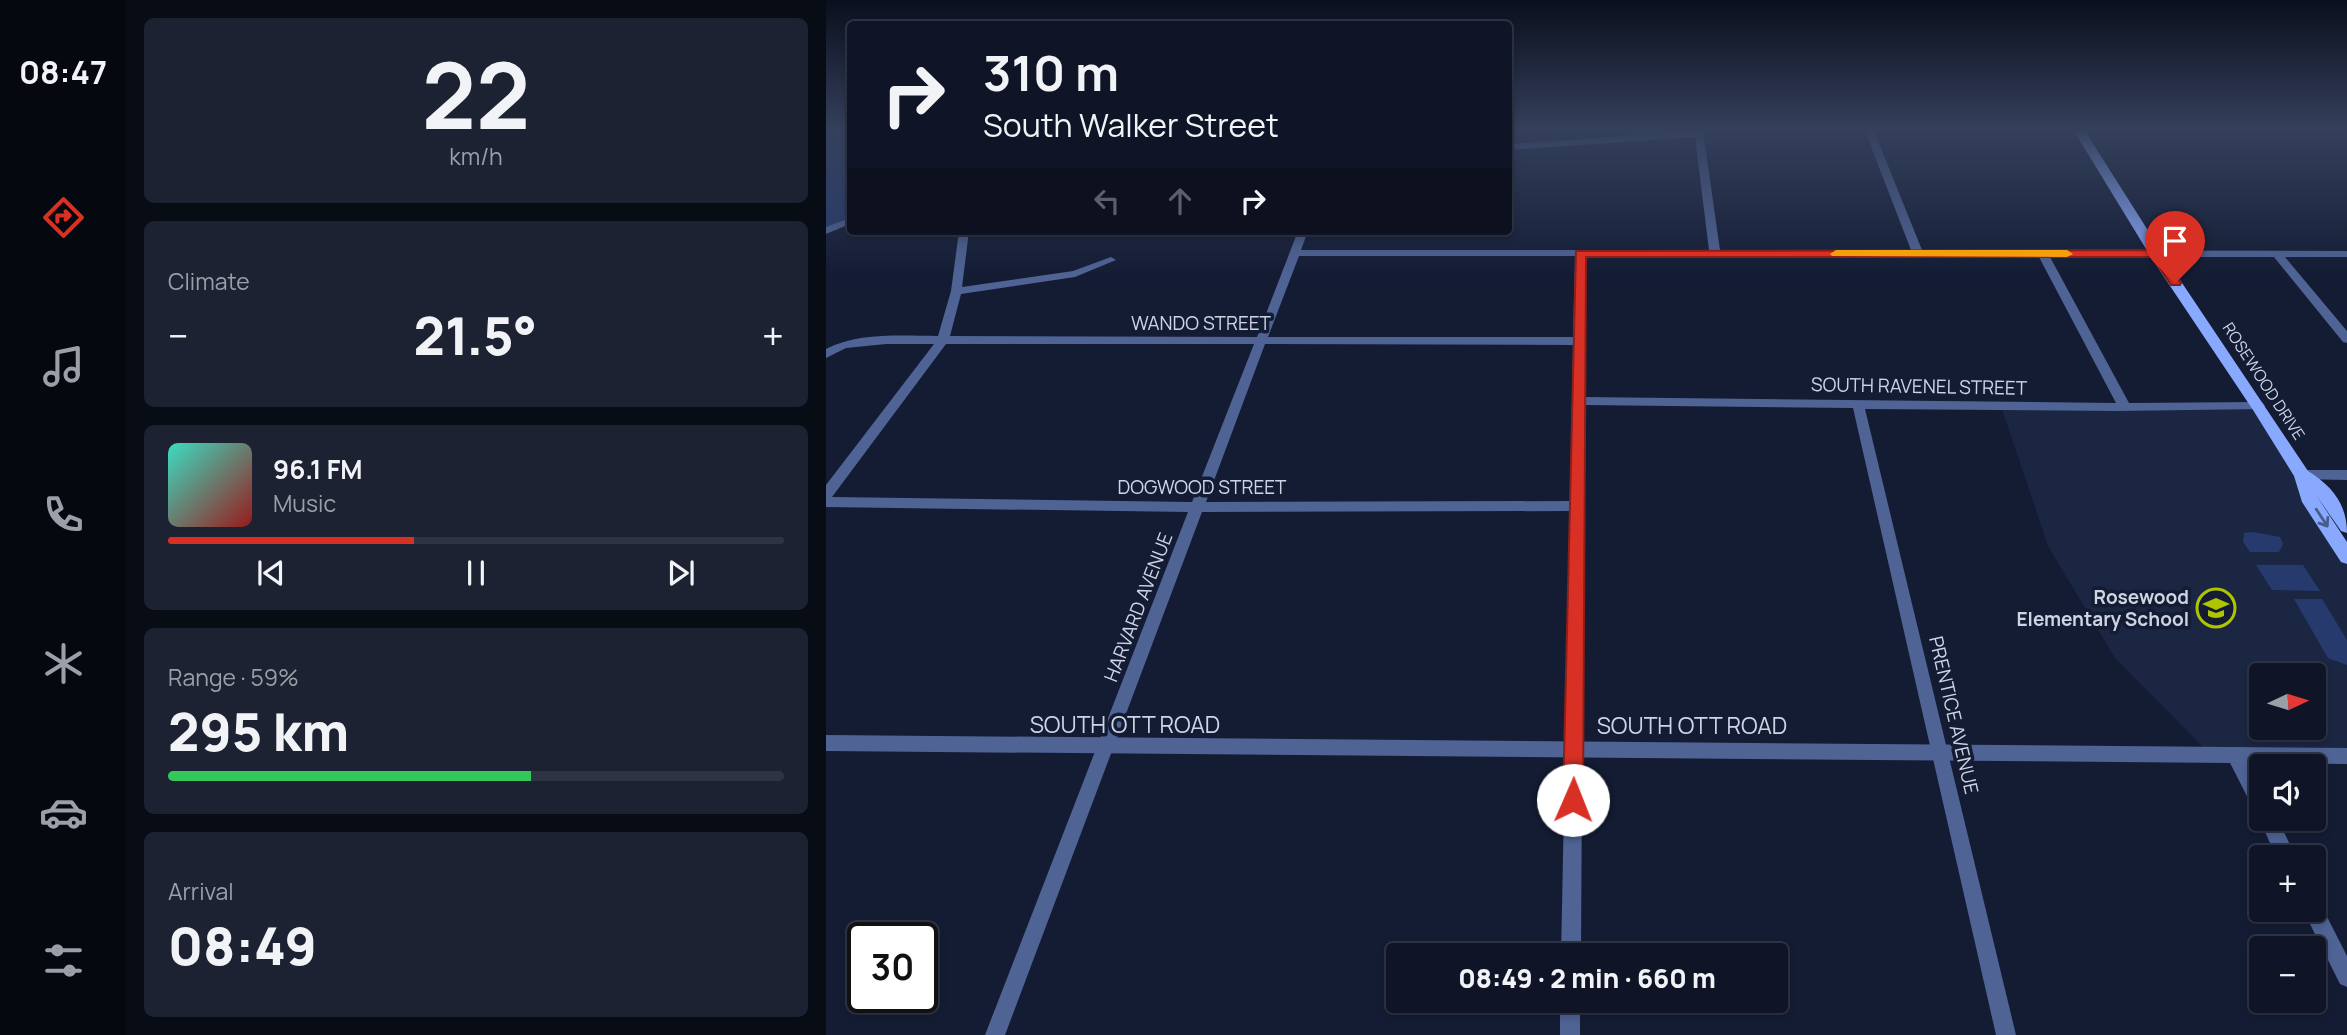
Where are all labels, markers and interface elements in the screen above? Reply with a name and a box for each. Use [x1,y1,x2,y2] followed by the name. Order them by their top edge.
[422,32,530,156] text: 22
[983,39,1119,106] text: 310 m
[868,49,959,140] icon: right
[19,50,107,94] text: 08:47
[983,103,1279,147] text: South Walker Street
[449,140,503,172] text: km/h
[1088,182,1126,220] icon: left
[1161,182,1199,220] icon: ahead
[1234,182,1272,220] icon: right
[39,193,88,242] icon: directions
[2145,211,2205,283] pin
[2156,222,2194,260] icon: arrive
[168,265,250,297] text: Climate
[414,300,537,371] text: 21.5°
[168,309,189,361] text: −
[762,309,784,361] text: +
[1131,310,1272,336] street label: WANDO STREET
[2218,318,2310,444] street label: ROSEWOOD DRIVE
[39,342,88,391] icon: music
[1811,371,2028,401] street label: SOUTH RAVENEL STREET
[273,451,363,487] text: 96.1 FM
[1118,474,1287,500] street label: DOGWOOD STREET
[273,487,336,519] text: Music
[39,490,88,539] icon: phone
[2315,507,2329,527] one-way arrow
[1098,529,1178,685] street label: HARVARD AVENUE
[252,554,290,592] icon: previous
[457,554,495,592] icon: pause
[662,554,700,592] icon: next
[2016,584,2189,632] place label: Rosewood Elementary School
[2195,587,2237,629] school or university icon: Rosewood Elementary School
[1923,633,1985,797] street label: PRENTICE AVENUE
[39,639,88,688] icon: climate
[168,661,299,693] text: Range · 59%
[2249,663,2326,740] north arrow
[2249,663,2326,1013] map controls
[168,696,349,767] text: 295 km
[1030,708,1220,740] street label: SOUTH OTT ROAD
[1597,709,1787,741] street label: SOUTH OTT ROAD
[2249,754,2326,831] button: sound
[1536,763,1610,837] position arrow
[39,788,88,837] icon: car
[2249,845,2326,922] button: +
[168,875,234,907] text: Arrival
[168,910,317,981] text: 08:49
[847,922,938,1013] speed limit sign: 30
[39,936,88,985] icon: filters
[2249,936,2326,1013] button: −
[1458,960,1716,996] text: 08:49 · 2 min · 660 m

